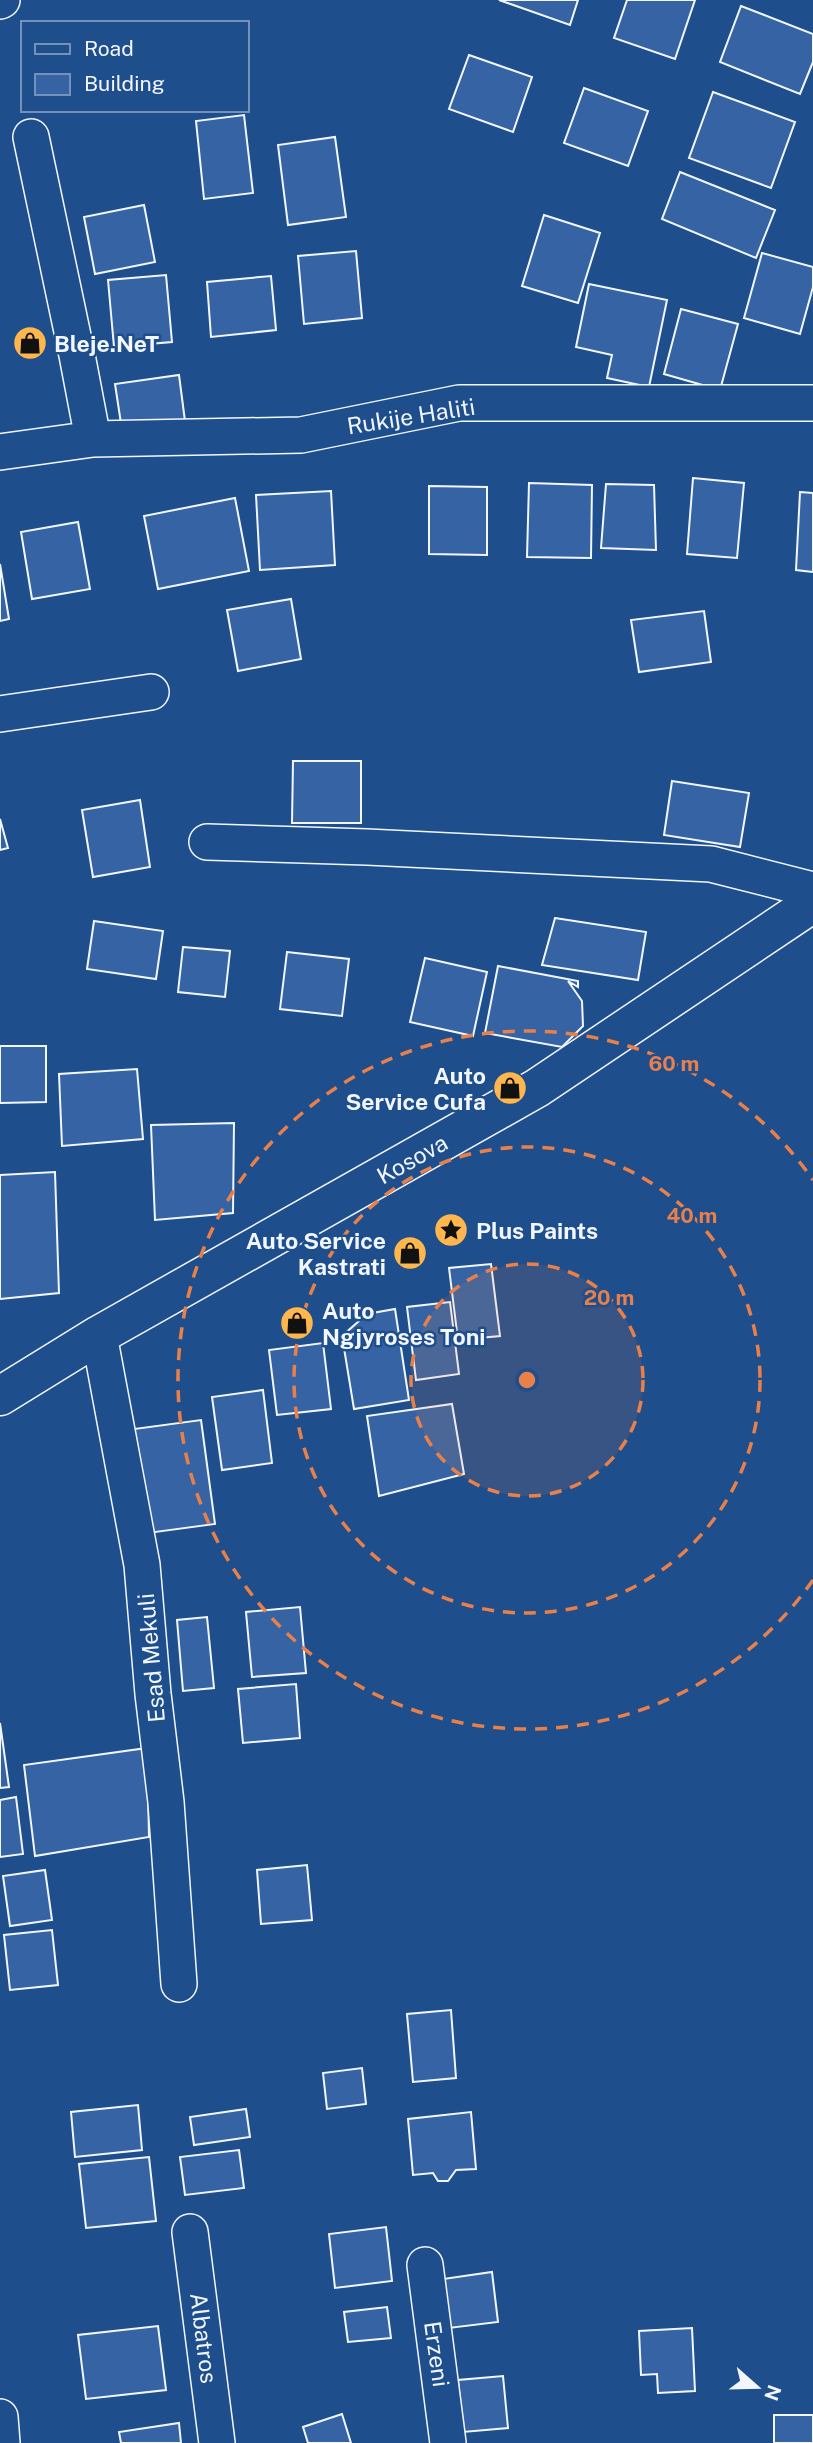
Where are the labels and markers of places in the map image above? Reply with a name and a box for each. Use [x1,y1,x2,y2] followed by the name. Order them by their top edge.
[11,324,49,362] shop icon: Bleje.NeT
[54,330,159,357] place label: Bleje.NeT
[346,1062,486,1115] place label: Auto Service Cufa
[491,1069,529,1107] shop icon: Auto Service Cufa
[432,1211,470,1249] place icon: Plus Paints
[476,1217,598,1244] place label: Plus Paints
[246,1227,386,1280] place label: Auto Service Kastrati
[391,1234,429,1272] shop icon: Auto Service Kastrati
[322,1297,485,1350] place label: Auto Ngjyroses Toni
[278,1304,316,1342] shop icon: Auto Ngjyroses Toni
[515,1368,539,1392] centre of rings

